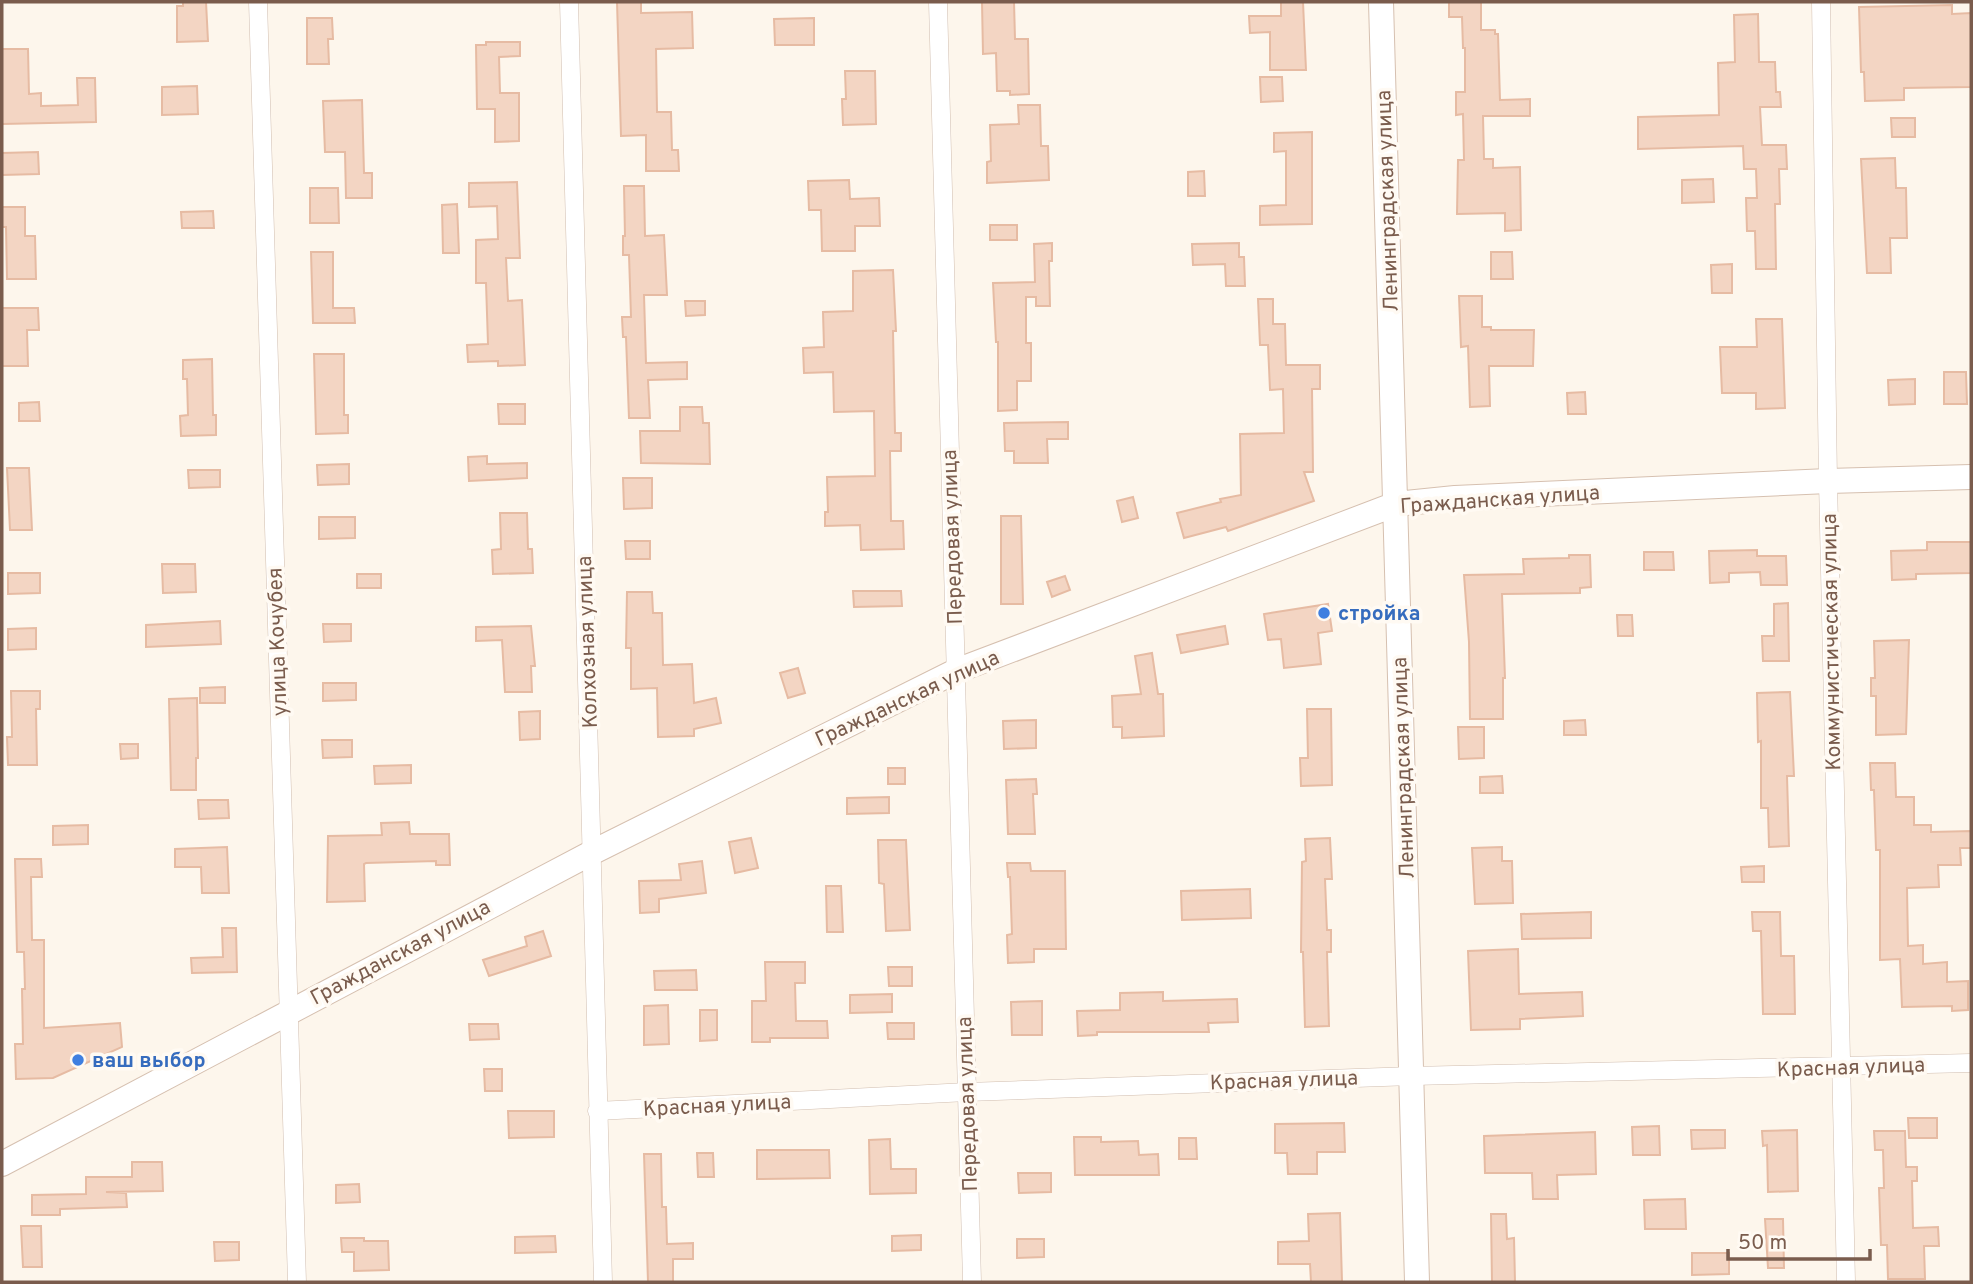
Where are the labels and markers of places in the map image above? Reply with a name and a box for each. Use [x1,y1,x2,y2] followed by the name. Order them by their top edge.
[1338,601,1421,628] place label: стройка
[1316,605,1332,621] marker: стройка
[92,1048,206,1075] place label: ваш выбор
[70,1052,86,1068] marker: ваш выбор

